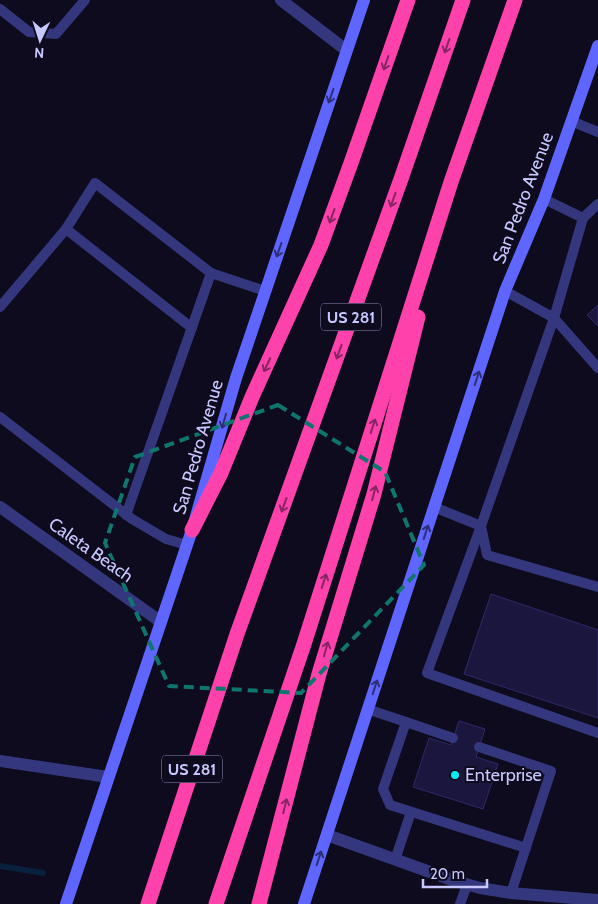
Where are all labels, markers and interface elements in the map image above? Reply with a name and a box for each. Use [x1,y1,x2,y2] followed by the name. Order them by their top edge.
[15,15,65,65] north arrow
[442,38,451,53] one-way arrow
[34,44,45,62] text: N
[381,54,390,70] one-way arrow
[326,87,335,103] one-way arrow
[488,129,558,267] street label: San Pedro Avenue
[388,191,398,207] one-way arrow
[327,208,336,223] one-way arrow
[274,241,283,257] one-way arrow
[321,304,381,330] road number: US 281
[333,344,343,360] one-way arrow
[261,357,271,372] one-way arrow
[472,370,482,386] one-way arrow
[168,377,228,517] street label: San Pedro Avenue
[218,413,228,429] one-way arrow
[369,418,379,434] one-way arrow
[369,486,379,502] one-way arrow
[278,497,288,513] one-way arrow
[44,513,138,587] street label: Caleta Beach
[422,525,431,541] one-way arrow
[320,574,329,589] one-way arrow
[322,641,332,657] one-way arrow
[371,679,380,695] one-way arrow
[162,756,222,782] road number: US 281
[465,764,542,786] place label: Enterprise
[449,769,461,781] marker: Enterprise
[281,798,290,814] one-way arrow
[315,850,325,866] one-way arrow
[423,856,487,888] scale bar
[430,865,465,883] text: 20 m

